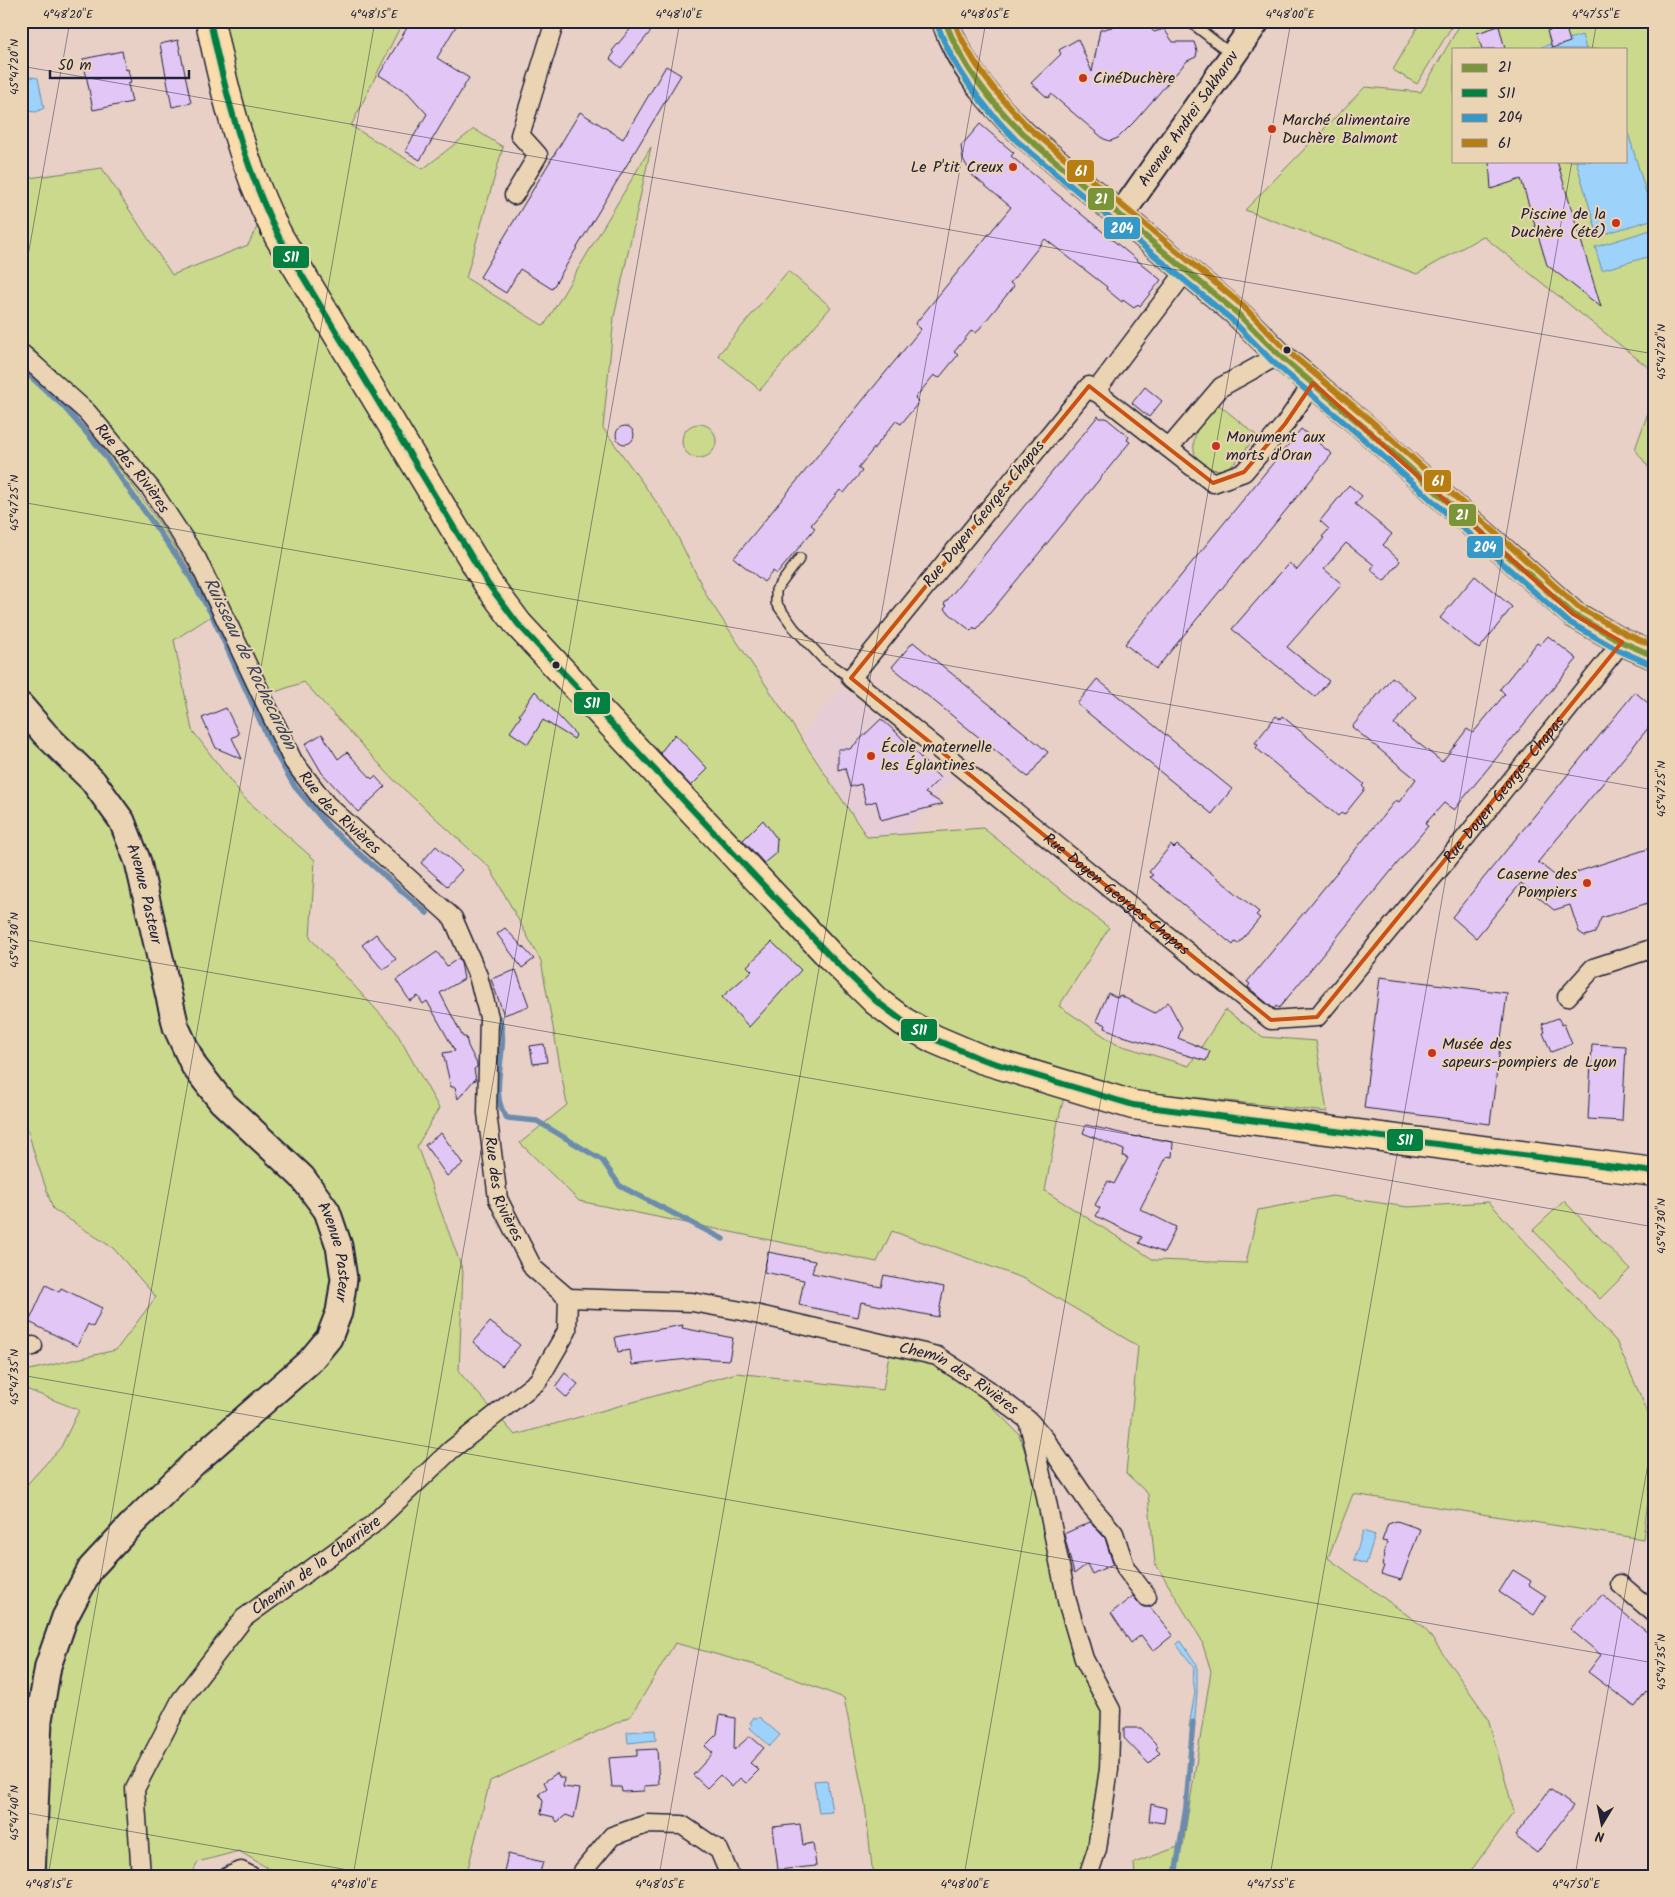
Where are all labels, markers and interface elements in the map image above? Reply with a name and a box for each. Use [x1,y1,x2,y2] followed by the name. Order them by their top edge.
[43,5,94,24] text: 4°48'20"E
[350,5,399,24] text: 4°48'15"E
[655,5,703,24] text: 4°48'10"E
[960,5,1011,24] text: 4°48'05"E
[1265,5,1316,24] text: 4°48'00"E
[1572,5,1621,24] text: 4°47'55"E
[5,39,24,95] text: 45°47'20"N
[1132,45,1245,192] street label: Avenue Andreï Sakharov
[50,48,189,80] scale bar
[1452,48,1628,162] legend
[58,54,92,78] text: 50 m
[1498,56,1512,80] text: 21
[1093,66,1175,91] place label: CinéDuchère
[1077,72,1089,84] marker: CinéDuchère
[1498,82,1516,106] text: S11
[1498,106,1522,130] text: 204
[1282,108,1410,151] place label: Marché alimentaire Duchère Balmont
[1266,123,1278,135] marker: Marché alimentaire Duchère Balmont
[1498,132,1511,156] text: 61
[910,155,1004,180] place label: Le P'tit Creux
[1066,159,1095,183] line badge: 61
[1007,161,1019,173] marker: Le P'tit Creux
[1075,161,1088,183] text: 61
[1087,187,1115,211] line badge: 21
[1095,189,1108,211] text: 21
[1510,202,1606,245] place label: Piscine de la Duchère (été)
[1103,216,1141,240] line badge: 204
[1610,217,1622,229] marker: Piscine de la Duchère (été)
[1111,218,1134,240] text: 204
[272,245,310,269] line badge: S11
[283,247,300,269] text: S11
[1652,324,1671,380] text: 45°47'20"N
[1282,345,1292,355] unlabelled marker
[89,418,176,519] street label: Rue des Rivières
[1226,425,1326,468] place label: Monument aux morts d'Oran
[917,435,1051,593] street label: Rue Doyen Georges Chapas
[1210,440,1222,452] marker: Monument aux morts d'Oran
[1423,469,1452,493] line badge: 61
[1432,471,1445,493] text: 61
[5,475,24,531] text: 45°47'25"N
[1448,503,1477,527] line badge: 21
[1456,505,1469,527] text: 21
[1466,535,1504,559] line badge: 204
[1474,537,1497,559] text: 204
[195,573,304,757] water label: Ruisseau de Rochecardon
[551,660,561,670] unlabelled marker
[573,691,611,715] line badge: S11
[584,693,601,715] text: S11
[1437,710,1571,869] street label: Rue Doyen Georges Chapas
[881,735,992,778] place label: École maternelle les Églantines
[865,750,877,762] marker: École maternelle les Églantines
[1652,761,1671,817] text: 45°47'25"N
[292,766,387,860] street label: Rue des Rivières
[1037,827,1195,962] street label: Rue Doyen Georges Chapas
[119,840,169,948] street label: Avenue Pasteur
[1496,862,1577,905] place label: Caserne des Pompiers
[1581,877,1593,889] marker: Caserne des Pompiers
[5,912,24,968] text: 45°47'30"N
[900,1018,938,1042] line badge: S11
[911,1020,928,1042] text: S11
[1442,1032,1617,1075] place label: Musée des sapeurs-pompiers de Lyon
[1426,1047,1438,1059] marker: Musée des sapeurs-pompiers de Lyon
[1386,1128,1424,1152] line badge: S11
[1397,1130,1414,1152] text: S11
[478,1135,530,1246] street label: Rue des Rivières
[311,1196,357,1305] street label: Avenue Pasteur
[1652,1198,1671,1254] text: 45°47'30"N
[896,1335,1024,1421] street label: Chemin des Rivières
[5,1349,24,1405] text: 45°47'35"N
[246,1510,387,1622] street label: Chemin de la Charrière
[1652,1634,1671,1690] text: 45°47'35"N
[5,1785,24,1841] text: 45°47'40"N
[1578,1800,1628,1850] north arrow
[1593,1824,1606,1847] text: N
[25,1875,74,1894] text: 4°48'15"E
[330,1875,378,1894] text: 4°48'10"E
[635,1875,686,1894] text: 4°48'05"E
[940,1875,991,1894] text: 4°48'00"E
[1247,1875,1296,1894] text: 4°47'55"E
[1552,1875,1601,1894] text: 4°47'50"E

